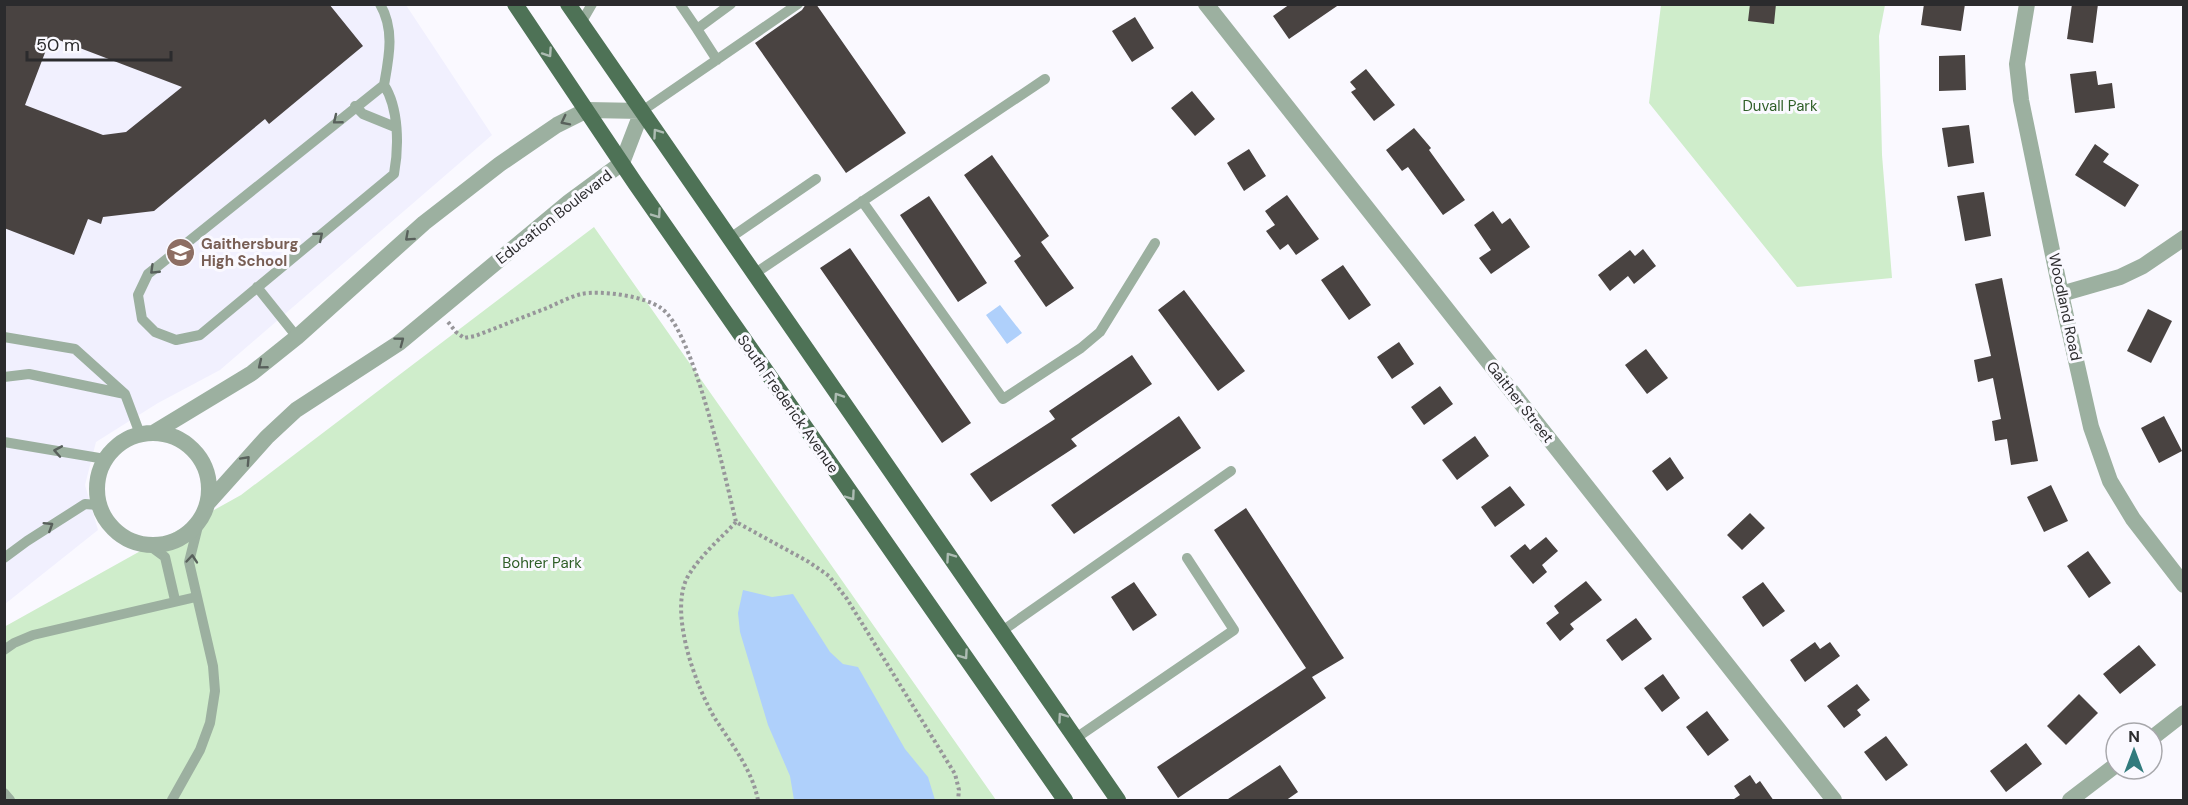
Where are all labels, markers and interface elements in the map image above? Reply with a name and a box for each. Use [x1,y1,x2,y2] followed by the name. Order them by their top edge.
[27,24,171,62] scale bar
[36,33,80,57] text: 50 m
[541,46,552,57] one-way arrow
[1743,96,1818,116] park label: Duvall Park
[333,113,344,124] one-way arrow
[560,113,571,125] one-way arrow
[653,128,664,139] one-way arrow
[492,165,616,269] street label: Education Boulevard
[650,208,661,219] one-way arrow
[405,230,416,241] one-way arrow
[312,233,323,244] one-way arrow
[201,234,299,271] place label: Gaithersburg High School
[164,237,196,269] school or university icon: Gaithersburg High School
[2044,251,2086,363] street label: Woodland Road
[150,263,160,274] one-way arrow
[733,331,843,477] street label: South Frederick Avenue
[393,338,404,349] one-way arrow
[1482,357,1558,447] street label: Gaither Street
[258,358,269,369] one-way arrow
[834,393,845,404] one-way arrow
[53,445,63,458] one-way arrow
[239,456,250,466] one-way arrow
[844,489,855,500] one-way arrow
[43,523,54,534] one-way arrow
[502,553,582,573] park label: Bohrer Park
[946,553,957,564] one-way arrow
[185,554,198,564] one-way arrow
[956,649,967,660] one-way arrow
[1058,713,1069,724] one-way arrow
[2104,721,2164,781] north arrow
[2128,726,2140,747] text: N

